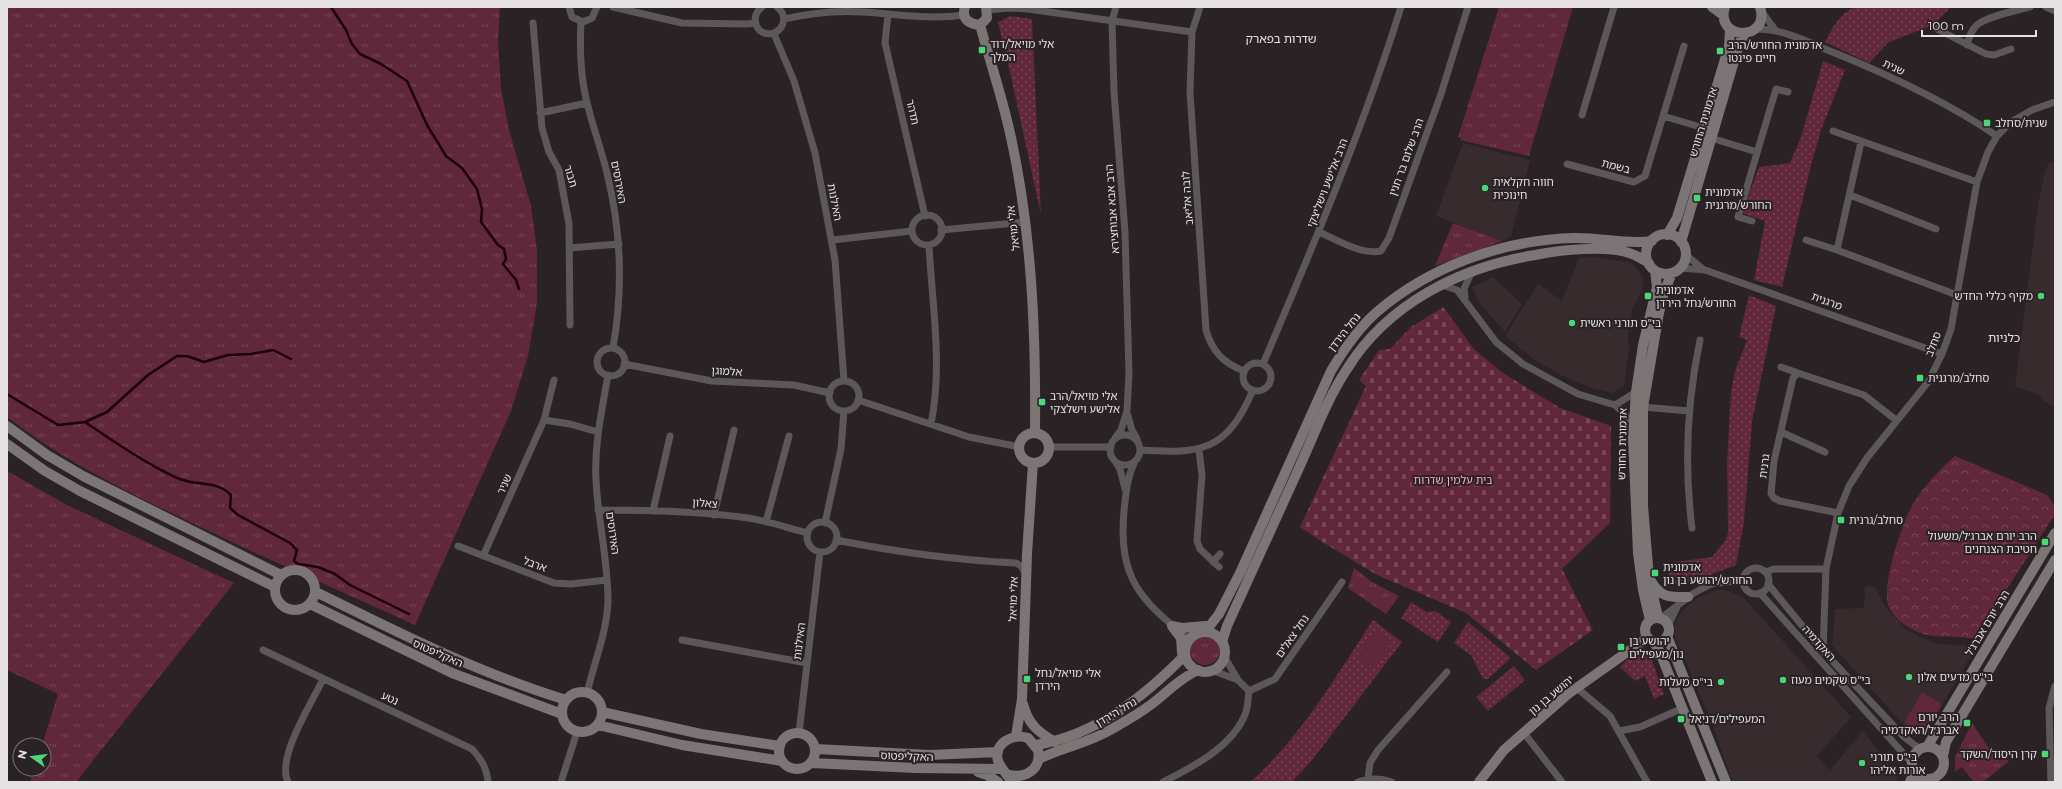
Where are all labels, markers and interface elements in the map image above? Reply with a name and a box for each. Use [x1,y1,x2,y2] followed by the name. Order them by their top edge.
[1922,12,2036,38] scale bar
[1928,18,1964,33] text: 100 m
[1245,31,1317,46] district label: שדרות בפארק
[990,37,1054,64] place label: אלי מויאל/דוד המלך
[1728,38,1822,65] place label: אדמונית החורש/הרב חיים פינטו
[977,45,987,55] marker: אלי מויאל/דוד המלך
[1715,46,1725,56] marker: אדמונית החורש/הרב חיים פינטו
[1881,56,1907,78] street label: שנית
[1686,86,1720,158] street label: אדמונית החורש
[903,98,923,126] street label: תדהר
[1385,116,1427,198] street label: הרב שלום בר חנין
[1995,116,2047,130] place label: שנית/סחלב
[1982,118,1992,128] marker: שנית/סחלב
[1304,136,1351,230] street label: הרב אלישע וישליצקי
[1600,156,1632,176] street label: בשמת
[608,159,630,205] street label: האירוסים
[561,163,581,189] street label: תבור
[1102,164,1122,254] street label: הרב אבא אבוחצירא
[1178,170,1196,226] street label: לובה אליאב
[1493,175,1554,202] place label: חווה חקלאית חינוכית
[825,182,845,222] street label: האילנות
[1480,183,1490,193] marker: חווה חקלאית חינוכית
[1705,185,1772,212] place label: אדמונית החורש/מרגנית
[1692,193,1702,203] marker: אדמונית החורש/מרגנית
[1003,205,1023,251] street label: אלי מויאל
[1656,283,1736,310] place label: אדמונית החורש/נחל הירדן
[1810,289,1844,313] street label: מרגנית
[1954,289,2033,303] place label: מקיף כללי החדש
[1643,291,1653,301] marker: אדמונית החורש/נחל הירדן
[2036,291,2046,301] marker: מקיף כללי החדש
[1325,310,1363,354] street label: נחל הירדן
[1580,316,1661,330] place label: בי"ס תורני ראשית
[1567,318,1577,328] marker: בי"ס תורני ראשית
[1922,329,1944,359] street label: סחלב
[1988,330,2020,345] district label: כלניות
[711,363,743,379] street label: אלמוגן
[1928,371,1989,385] place label: סחלב/מרגנית
[1915,373,1925,383] marker: סחלב/מרגנית
[1050,389,1120,416] place label: אלי מויאל/הרב אלישע וישלצקי
[1037,397,1047,407] marker: אלי מויאל/הרב אלישע וישלצקי
[1614,408,1630,480] street label: אדמונית החורש
[1755,453,1773,479] street label: גרנית
[493,472,515,496] street label: שניר
[1413,473,1493,487] park label: בית עלמין שדרות
[692,495,718,511] street label: צאלון
[603,511,623,555] street label: האירוסים
[1849,513,1903,527] place label: סחלב/גרנית
[1836,515,1846,525] marker: סחלב/גרנית
[1928,529,2037,556] place label: הרב יורם אברג׳ל/משעול חטיבת הצנחנים
[2040,537,2050,547] marker: הרב יורם אברג׳ל/משעול חטיבת הצנחנים
[521,553,549,575] street label: ארבל
[1663,560,1752,587] place label: אדמונית החורש/יהושע בן נון
[1650,568,1660,578] marker: אדמונית החורש/יהושע בן נון
[1005,576,1021,622] street label: אלי מויאל
[1962,587,2012,659] street label: הרב יורם אברג'ל
[1272,612,1312,660] street label: נחל צאלים
[790,621,808,661] street label: האילנות
[1799,622,1839,664] street label: האקדמיה
[1629,634,1684,661] place label: יהושע בן נון/מעפילים
[411,636,465,670] street label: האקליפטוס
[1616,642,1626,652] marker: יהושע בן נון/מעפילים
[1035,666,1101,693] place label: אלי מויאל/נחל הירדן
[1917,670,1993,684] place label: בי"ס מדעים אלון
[1526,672,1576,718] street label: יהושע בן נון
[1904,672,1914,682] marker: בי"ס מדעים אלון
[1791,673,1871,687] place label: בי"ס שקמים מעוז
[1022,674,1032,684] marker: אלי מויאל/נחל הירדן
[1659,675,1713,689] place label: בי"ס מעלות
[1778,675,1788,685] marker: בי"ס שקמים מעוז
[1716,677,1726,687] marker: בי"ס מעלות
[379,688,401,708] street label: נטע
[1093,694,1139,730] street label: נחל הירדן
[1881,710,1959,737] place label: הרב יורם אברג׳ל/האקדמיה
[1689,712,1765,726] place label: המעפילים/דניאל
[1676,714,1686,724] marker: המעפילים/דניאל
[1962,718,1972,728] marker: הרב יורם אברג׳ל/האקדמיה
[12,737,52,777] north arrow
[1960,747,2037,761] place label: קרן היסוד/השקד
[880,748,934,764] street label: האקליפטוס
[14,749,30,761] text: N
[2040,749,2050,759] marker: קרן היסוד/השקד
[1870,750,1926,777] place label: בי"ס תורני אורות אליהו
[1857,758,1867,768] marker: בי"ס תורני אורות אליהו

